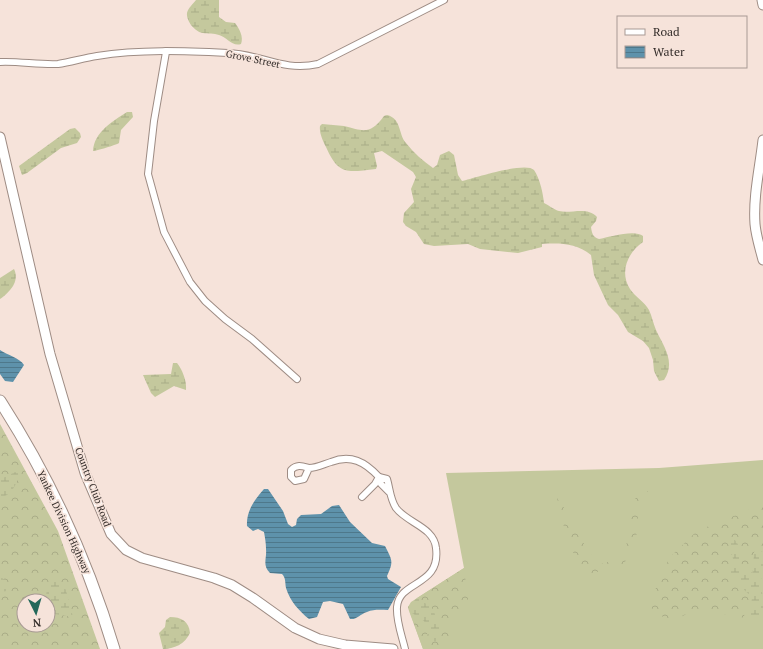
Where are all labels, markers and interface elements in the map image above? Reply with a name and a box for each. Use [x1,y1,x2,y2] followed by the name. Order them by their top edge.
[617,16,747,68] legend
[653,24,680,39] text: Road
[653,44,685,59] text: Water
[225,47,282,71] street label: Grove Street
[72,445,114,529] street label: Country Club Road
[34,468,94,577] street label: Yankee Division Highway
[16,593,56,633] north arrow
[31,616,42,630] text: N

